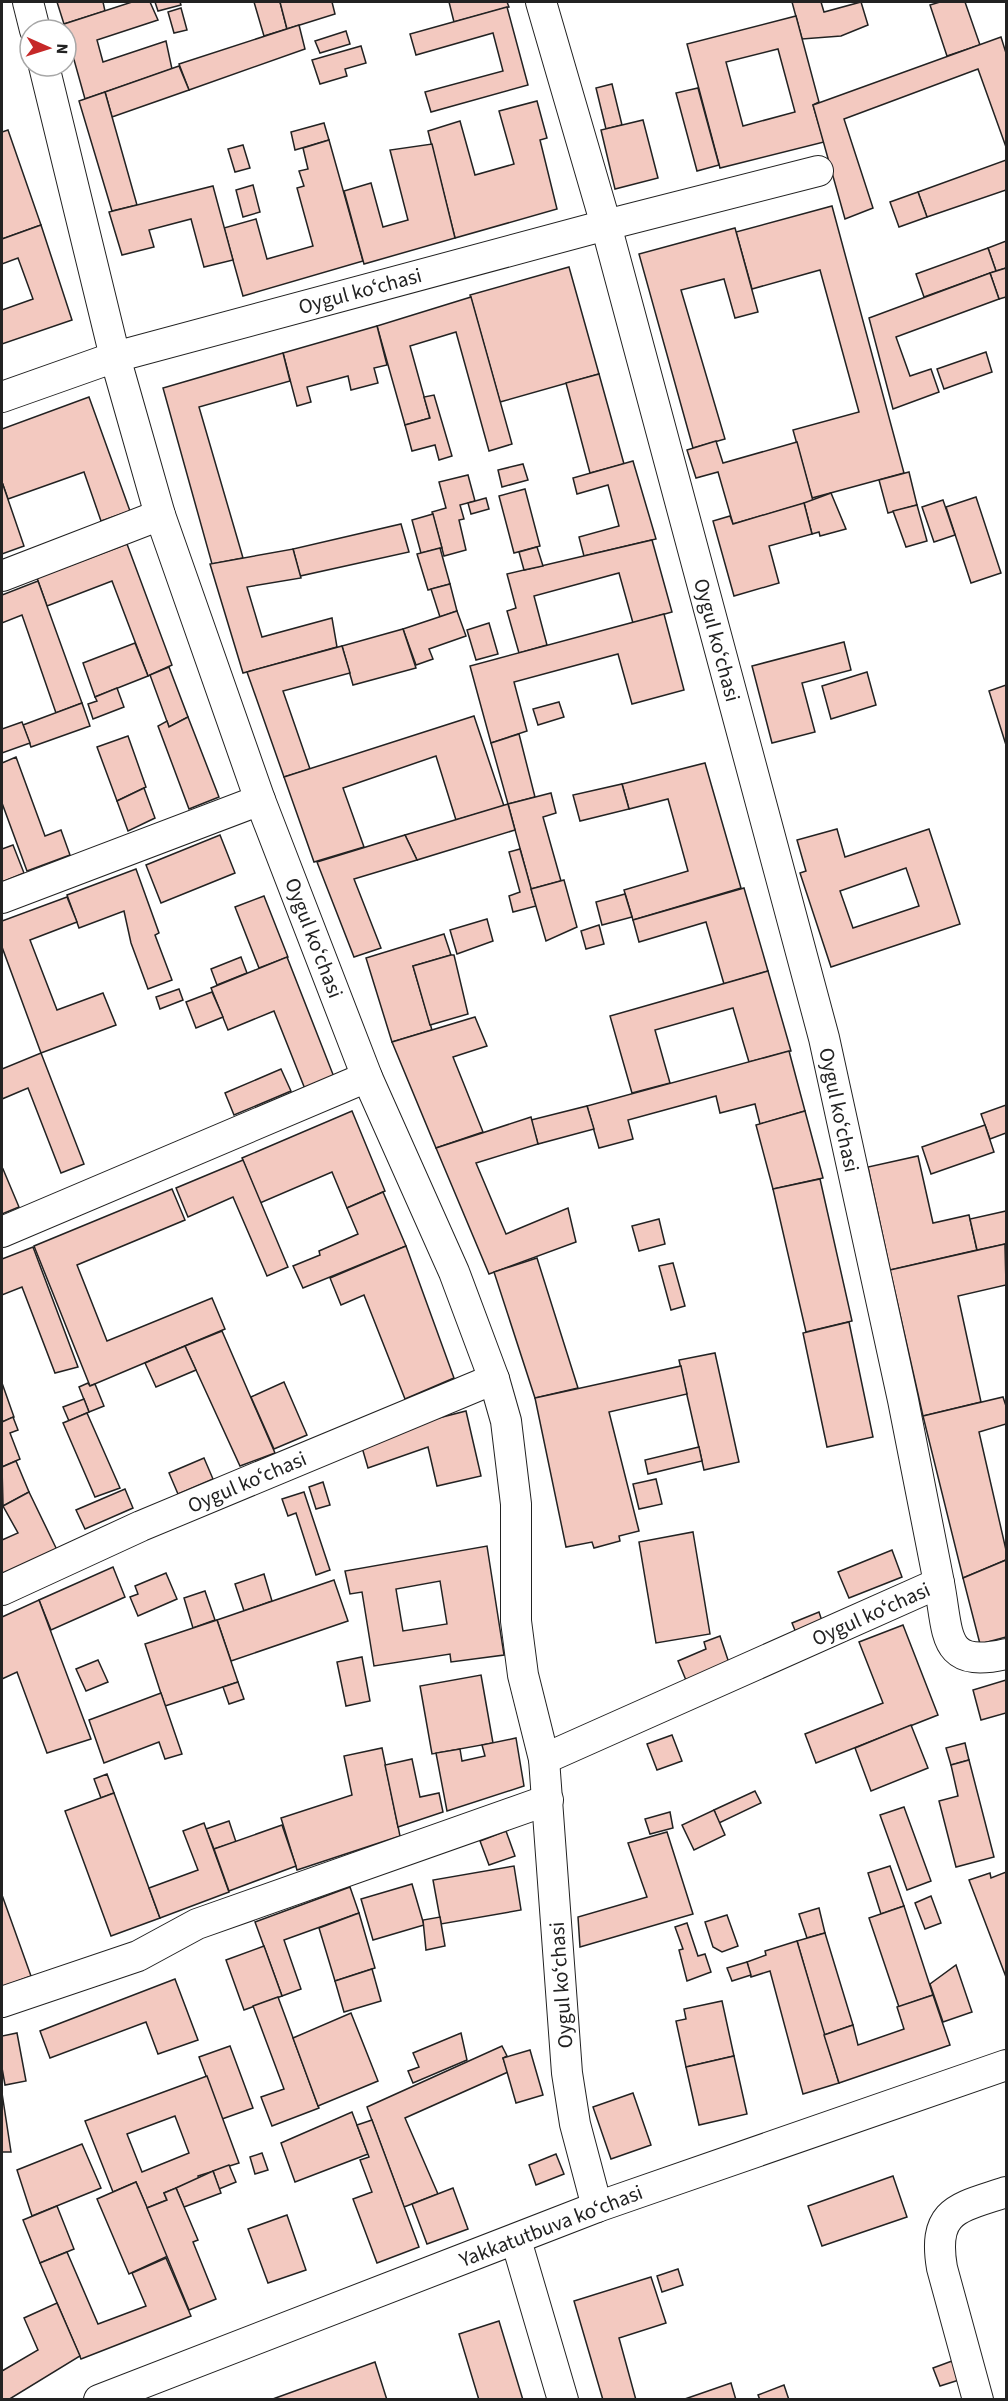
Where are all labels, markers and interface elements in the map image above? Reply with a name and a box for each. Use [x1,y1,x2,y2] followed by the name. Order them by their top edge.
[18,18,78,78] north arrow
[51,43,73,55] text: N
[295,260,425,322] street label: Oygul koʻchasi
[686,575,748,705] street label: Oygul koʻchasi
[277,873,351,1003] street label: Oygul koʻchasi
[811,1045,867,1175] street label: Oygul koʻchasi
[183,1443,311,1521] street label: Oygul koʻchasi
[807,1575,935,1653] street label: Oygul koʻchasi
[542,1921,580,2049] street label: Oygul koʻchasi
[454,2177,647,2275] street label: Yakkatutbuva koʻchasi

